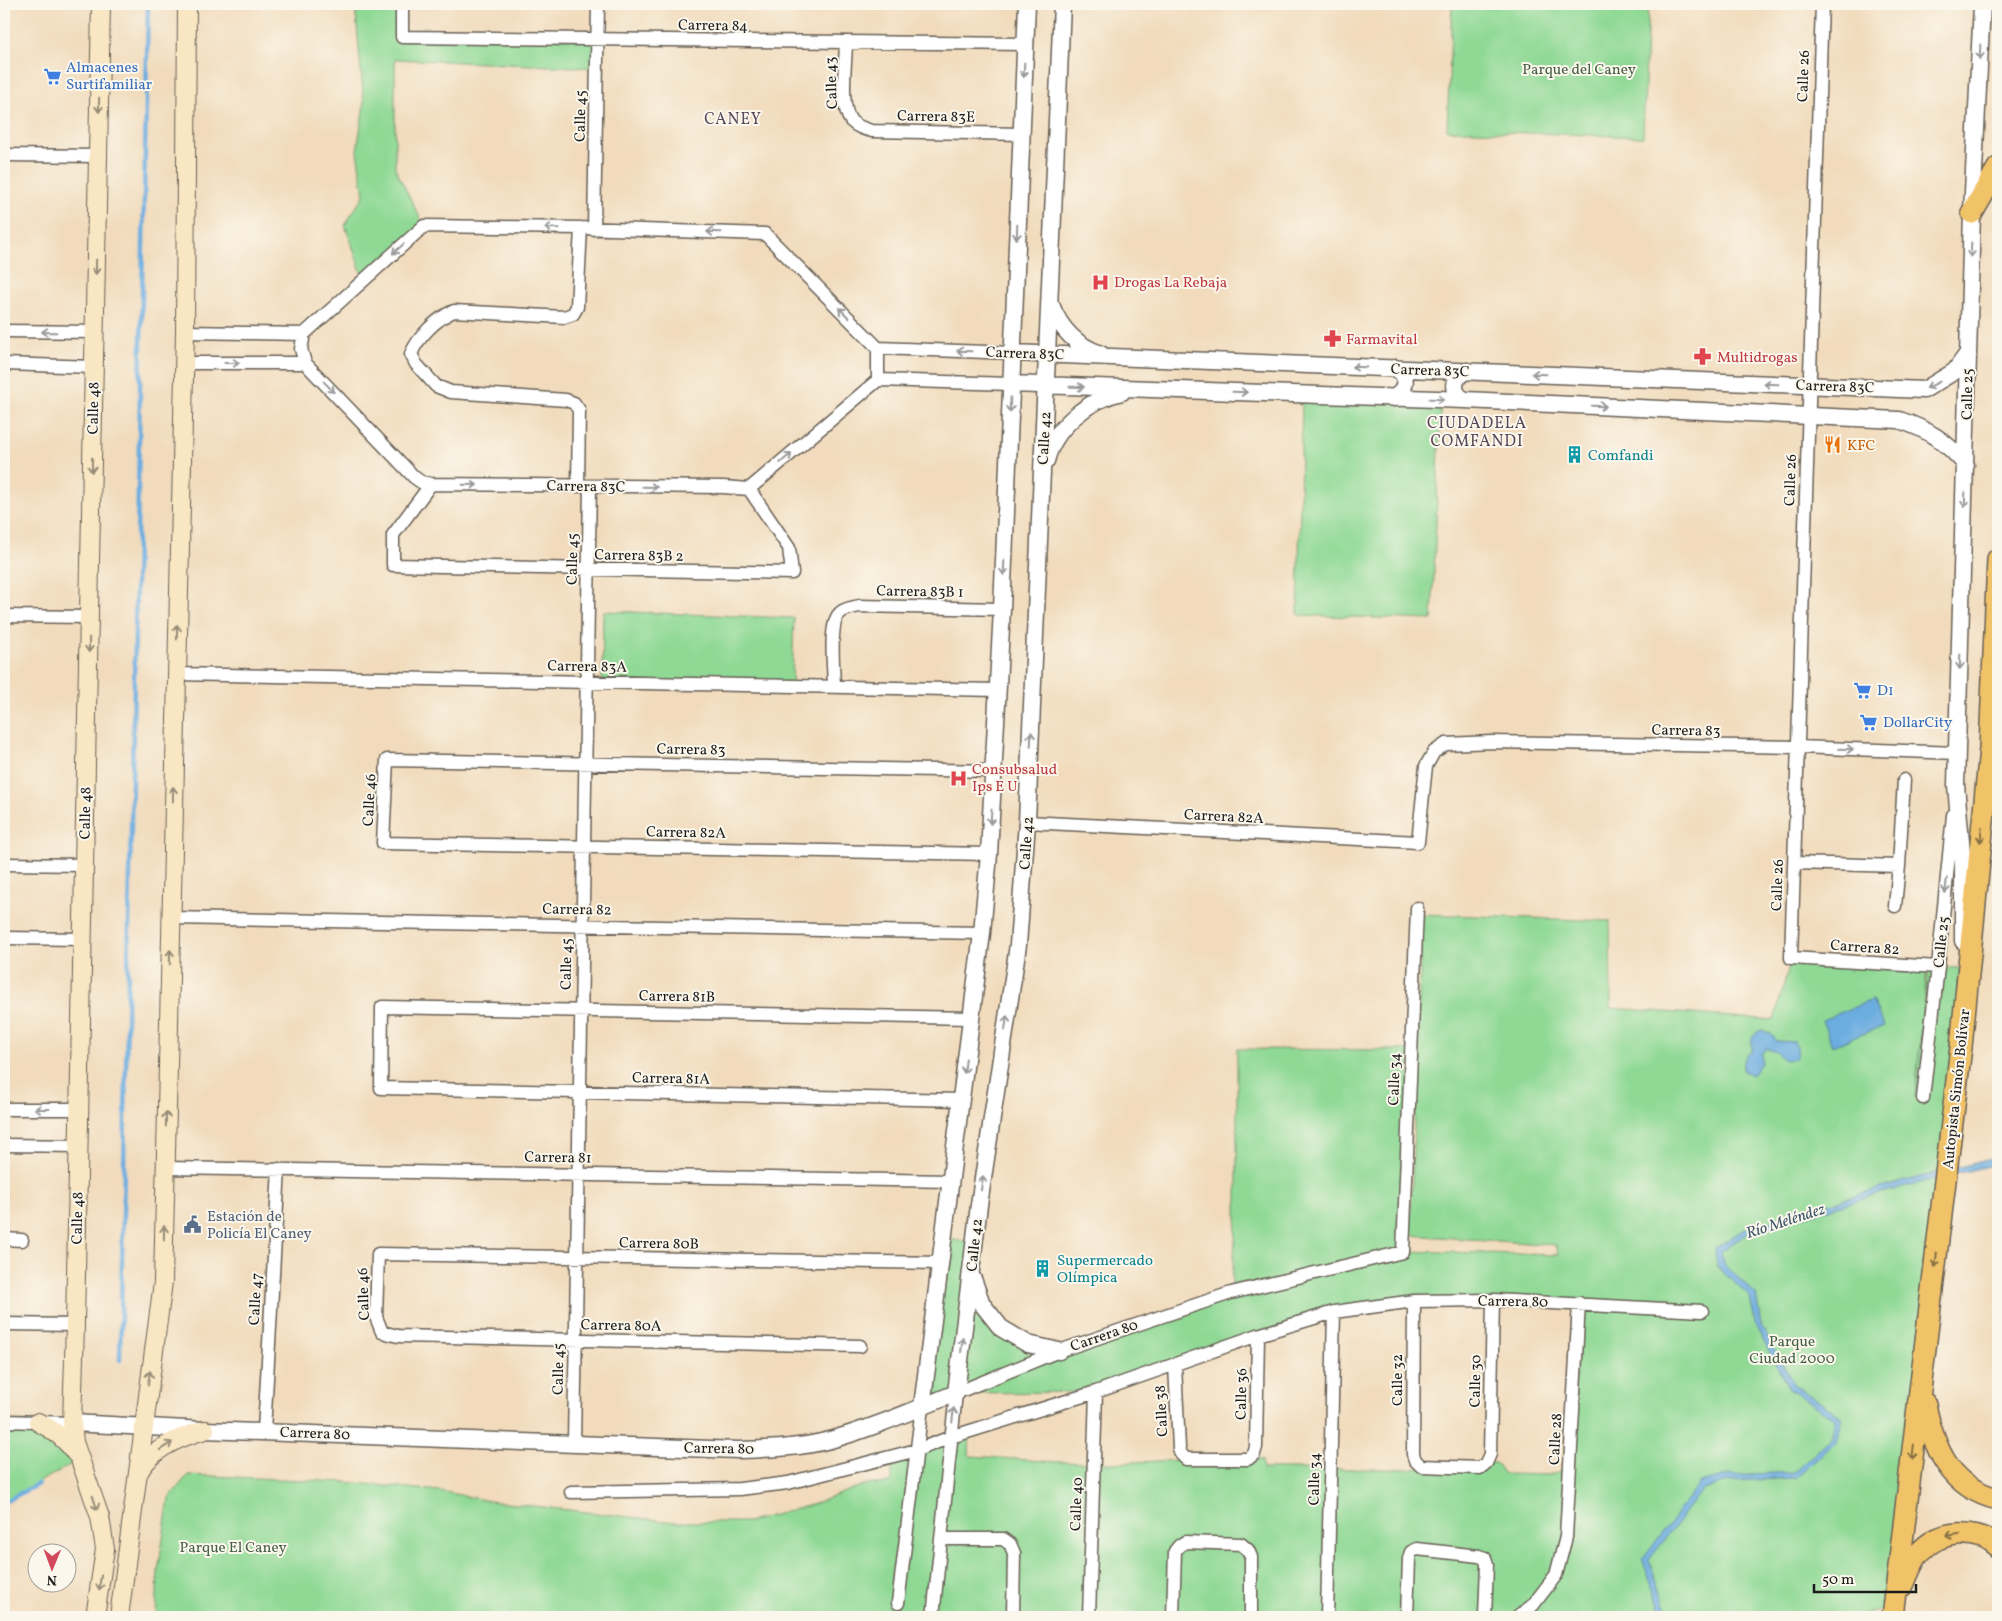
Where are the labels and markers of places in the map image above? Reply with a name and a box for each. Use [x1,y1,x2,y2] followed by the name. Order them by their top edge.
[66,58,152,96] place label: Almacenes Surtifamiliar
[42,66,62,86] supermarket icon: Almacenes Surtifamiliar
[1090,272,1110,292] hospital icon: Drogas La Rebaja
[1114,273,1227,294] place label: Drogas La Rebaja
[1322,329,1342,349] pharmacy icon: Farmavital
[1346,330,1417,351] place label: Farmavital
[1693,347,1713,367] pharmacy icon: Multidrogas
[1717,348,1798,369] place label: Multidrogas
[1823,435,1843,455] restaurant icon: KFC
[1847,436,1876,457] place label: KFC
[1564,445,1584,465] building icon: Comfandi
[1588,446,1654,467] place label: Comfandi
[1853,680,1873,700] supermarket icon: D1
[1877,681,1894,702] place label: D1
[1859,712,1879,732] supermarket icon: DollarCity
[1883,713,1952,734] place label: DollarCity
[972,760,1057,798] place label: Consubsalud Ips E U
[948,768,968,788] hospital icon: Consubsalud Ips E U
[207,1207,312,1245] place label: Estación de Policía El Caney
[183,1215,203,1235] public building icon: Estación de Policía El Caney
[1057,1251,1153,1289] place label: Supermercado Olímpica
[1033,1259,1053,1279] building icon: Supermercado Olímpica

